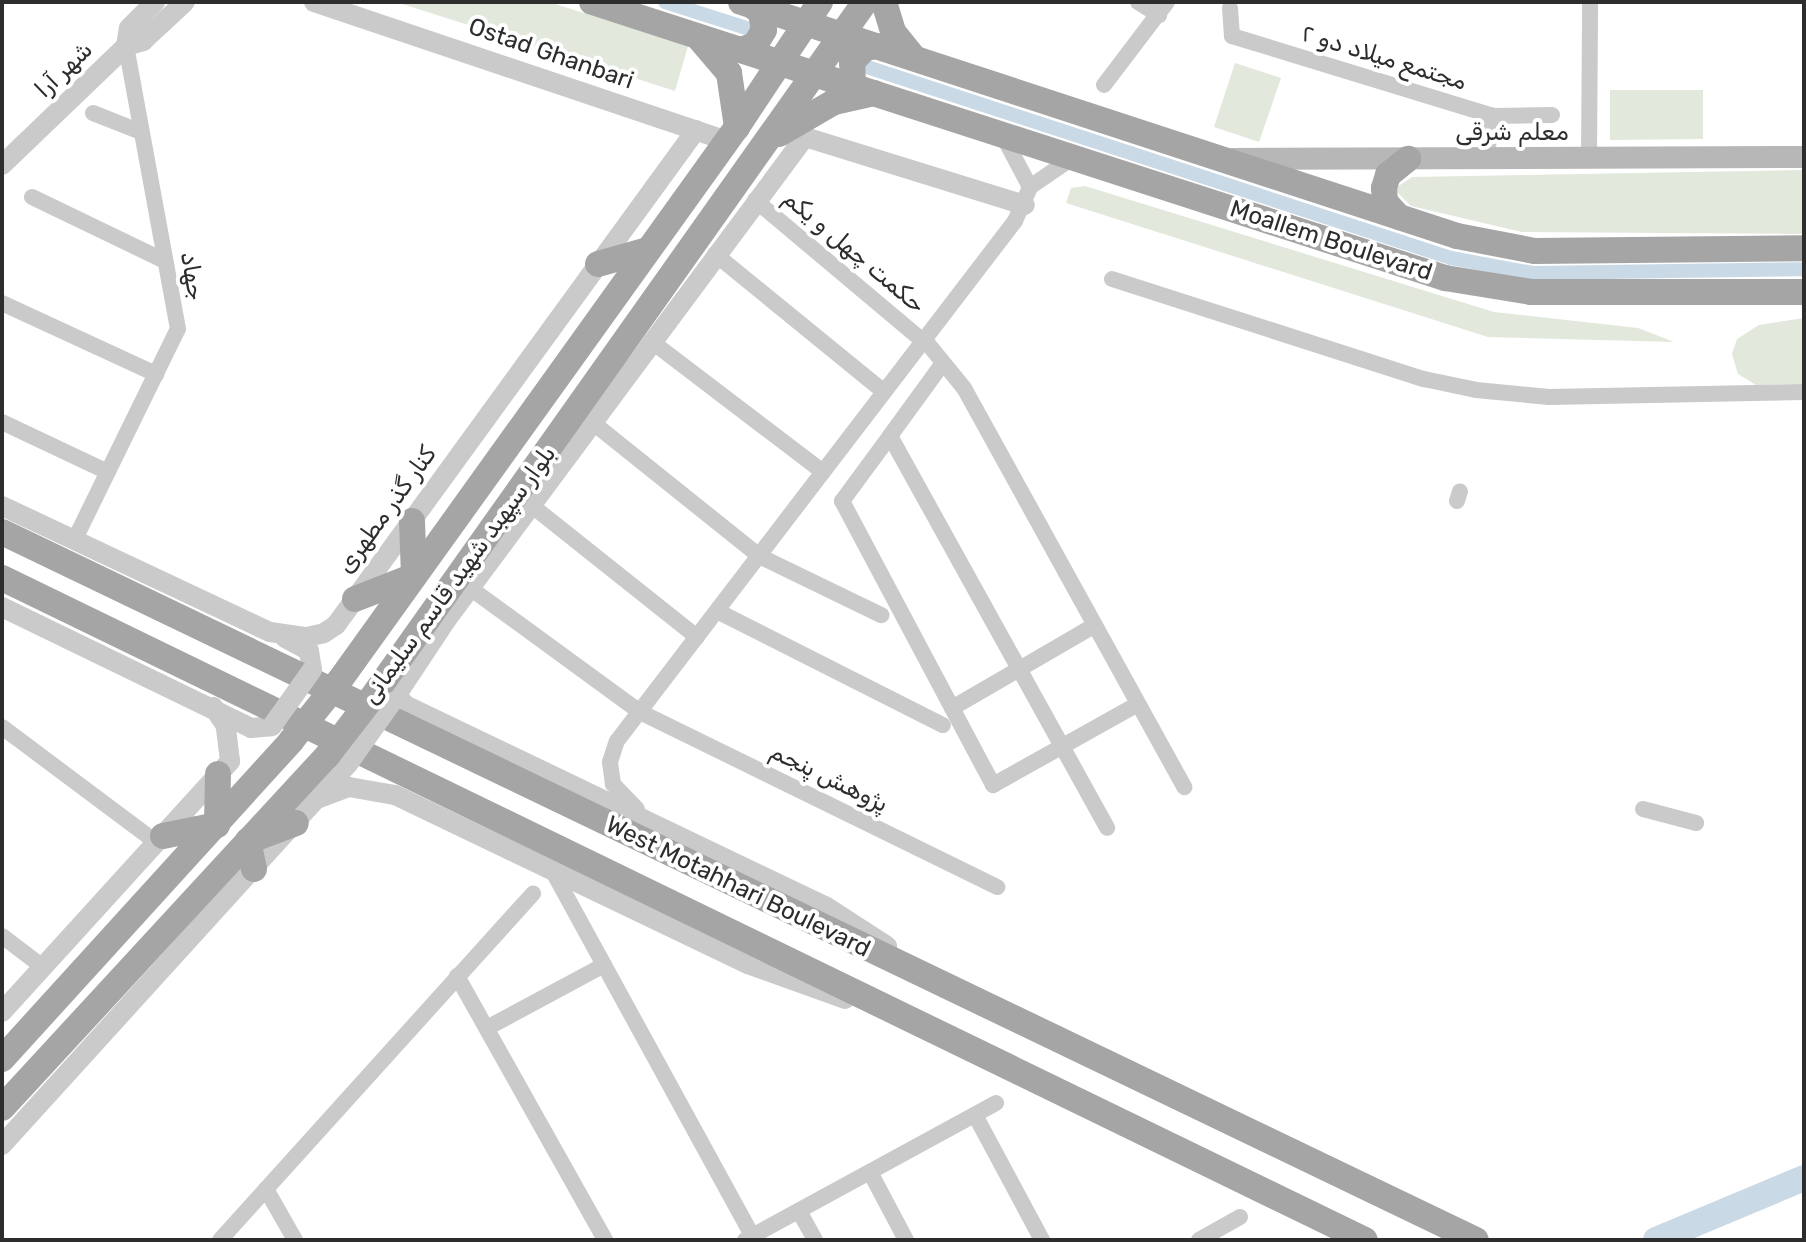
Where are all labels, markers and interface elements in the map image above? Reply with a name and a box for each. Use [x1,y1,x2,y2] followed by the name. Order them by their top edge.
[465,12,637,96] street label: Ostad Ghanbari
[1298,19,1470,97] street label: مجتمع میلاد دو ۲
[29,36,99,104] street label: شهر آرا
[1455,119,1569,147] street label: معلم شرقی
[777,184,931,320] street label: حکمت چهل و یکم
[1226,195,1436,287] street label: Moallem Boulevard
[174,250,210,302] street label: جهاد
[356,440,562,710] street label: بلوار سپهبد شهید قاسم سلیمانی
[331,441,443,579] street label: کنار گذر مطهری
[765,737,893,819] street label: پژوهش پنجم
[601,810,875,964] street label: West Motahhari Boulevard

